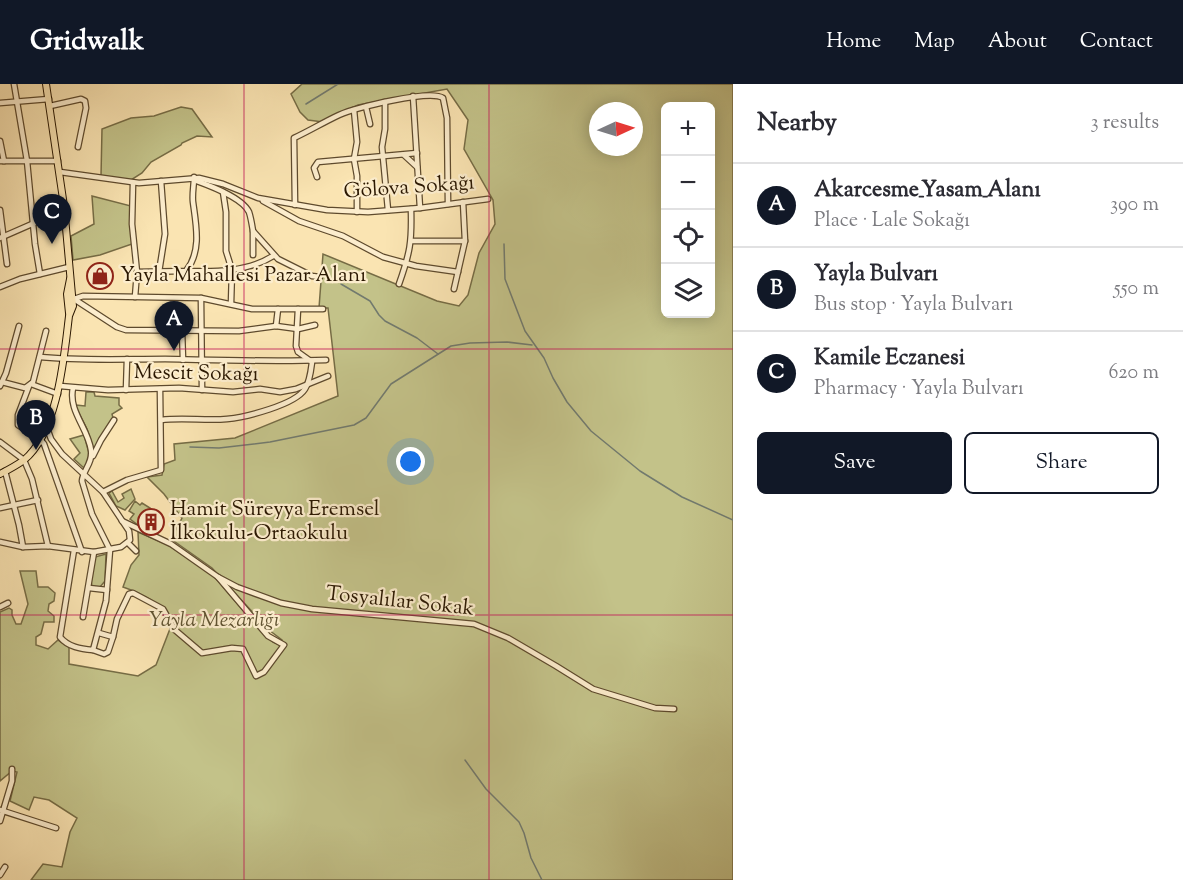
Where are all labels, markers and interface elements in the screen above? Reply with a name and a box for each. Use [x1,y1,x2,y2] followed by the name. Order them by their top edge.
[30,22,144,62] text: Gridwalk
[826,27,881,57] text: Home
[914,27,955,57] text: Map
[988,27,1047,57] text: About
[1080,27,1153,57] text: Contact
[589,102,643,156] north arrow
[661,102,715,318] map controls
[661,102,715,156] button: +
[757,105,837,142] text: Nearby
[1090,109,1159,138] text: 3 results
[661,156,715,210] button: −
[343,168,476,208] street label: Gölova Sokağı
[814,175,1041,207] text: Akarcesme_Yasam_Alanı
[768,191,785,220] text: A
[1110,191,1159,220] text: 390 m
[32,194,72,244] pin: C
[814,207,970,236] text: Place · Lale Sokağı
[661,210,715,264] button: locate
[814,259,938,291] text: Yayla Bulvarı
[85,261,115,291] shop icon: Yayla Mahallesi Pazar Alanı
[120,261,366,291] place label: Yayla Mahallesi Pazar Alanı
[661,264,715,318] button: layers
[770,275,783,304] text: B
[1114,275,1159,304] text: 550 m
[814,291,1013,320] text: Bus stop · Yayla Bulvarı
[154,302,194,351] pin: A
[814,343,965,375] text: Kamile Eczanesi
[133,358,259,390] street label: Mescit Sokağı
[768,359,785,388] text: C
[1109,359,1159,388] text: 620 m
[814,375,1024,404] text: Pharmacy · Yayla Bulvarı
[16,400,56,450] pin: B
[757,432,952,494] button: Save
[964,432,1159,494] button: Share
[396,447,425,476] your location
[170,495,380,549] place label: Hamit Süreyya Eremsel İlkokulu-Ortaokulu
[136,507,166,537] building icon: Hamit Süreyya Eremsel İlkokulu-Ortaokulu
[324,579,476,625] street label: Tosyalılar Sokak
[149,606,279,636] park label: Yayla Mezarlığı

